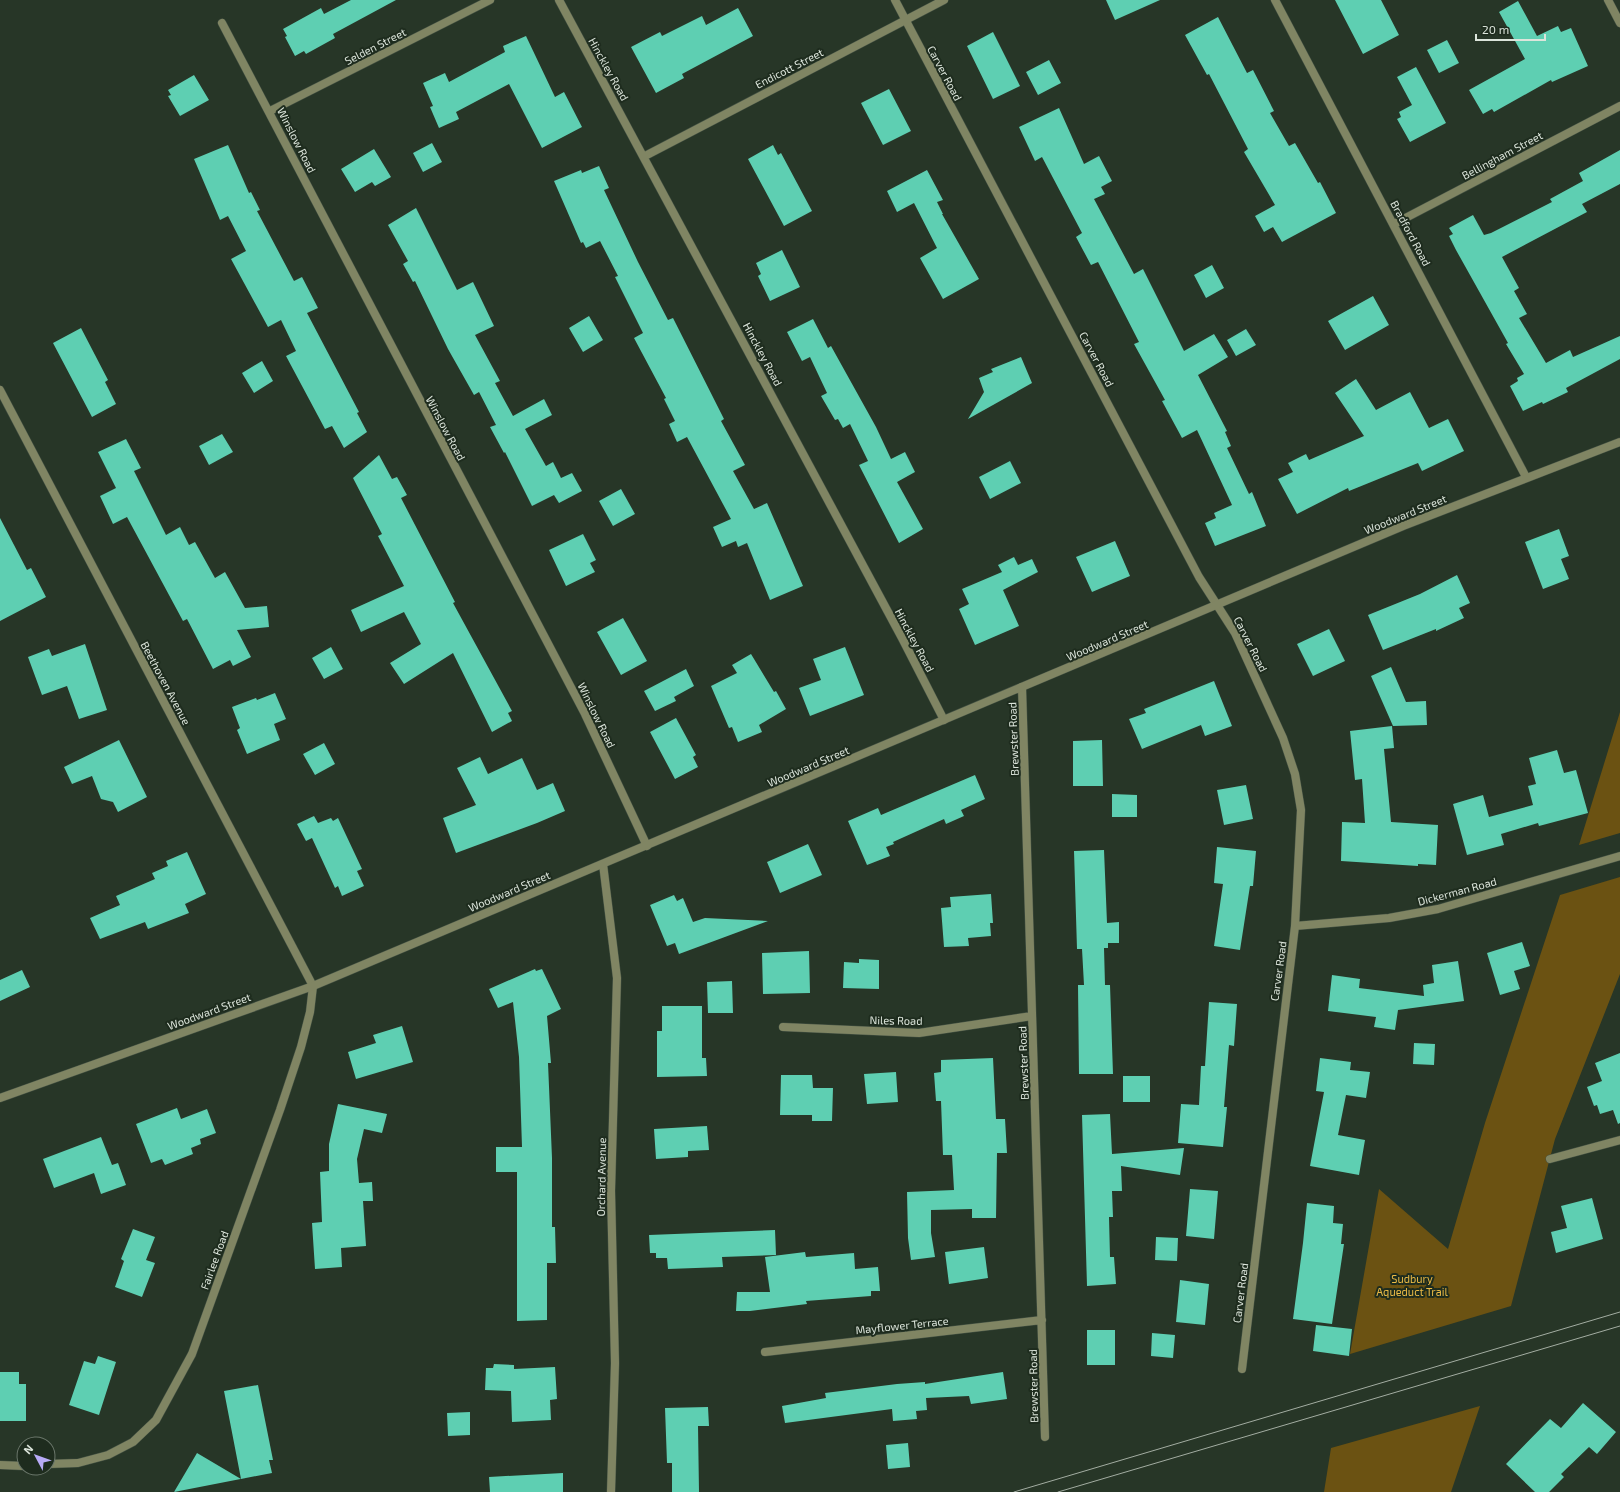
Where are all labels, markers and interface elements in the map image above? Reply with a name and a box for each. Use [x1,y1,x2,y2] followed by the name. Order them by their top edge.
[1476,16,1545,42] scale bar
[1482,22,1509,36] text: 20 m
[342,25,408,67] street label: Selden Street
[586,35,632,103] street label: Hinckley Road
[925,43,965,103] street label: Carver Road
[753,45,825,91] street label: Endicott Street
[275,105,319,175] street label: Winslow Road
[1459,128,1545,182] street label: Bellingham Street
[1388,198,1434,268] street label: Bradford Road
[741,320,785,388] street label: Hinckley Road
[1077,329,1117,389] street label: Carver Road
[424,393,468,463] street label: Winslow Road
[1362,492,1448,536] street label: Woodward Street
[893,606,937,674] street label: Hinckley Road
[1232,614,1270,674] street label: Carver Road
[1064,617,1150,663] street label: Woodward Street
[139,639,193,727] street label: Beethoven Avenue
[576,680,618,750] street label: Winslow Road
[1005,702,1021,776] street label: Brewster Road
[765,743,851,789] street label: Woodward Street
[466,868,552,914] street label: Woodward Street
[1416,874,1498,908] street label: Dickerman Road
[1267,940,1289,1002] street label: Carver Road
[166,990,252,1032] street label: Woodward Street
[869,1013,923,1027] street label: Niles Road
[1015,1026,1031,1100] street label: Brewster Road
[594,1137,608,1217] street label: Orchard Avenue
[197,1229,231,1291] street label: Fairlee Road
[1230,1262,1250,1324] street label: Carver Road
[1376,1272,1448,1298] park label: Sudbury Aqueduct Trail
[855,1314,949,1336] street label: Mayflower Terrace
[1026,1349,1040,1423] street label: Brewster Road
[16,1436,56,1476] north arrow
[21,1442,36,1456] text: N

